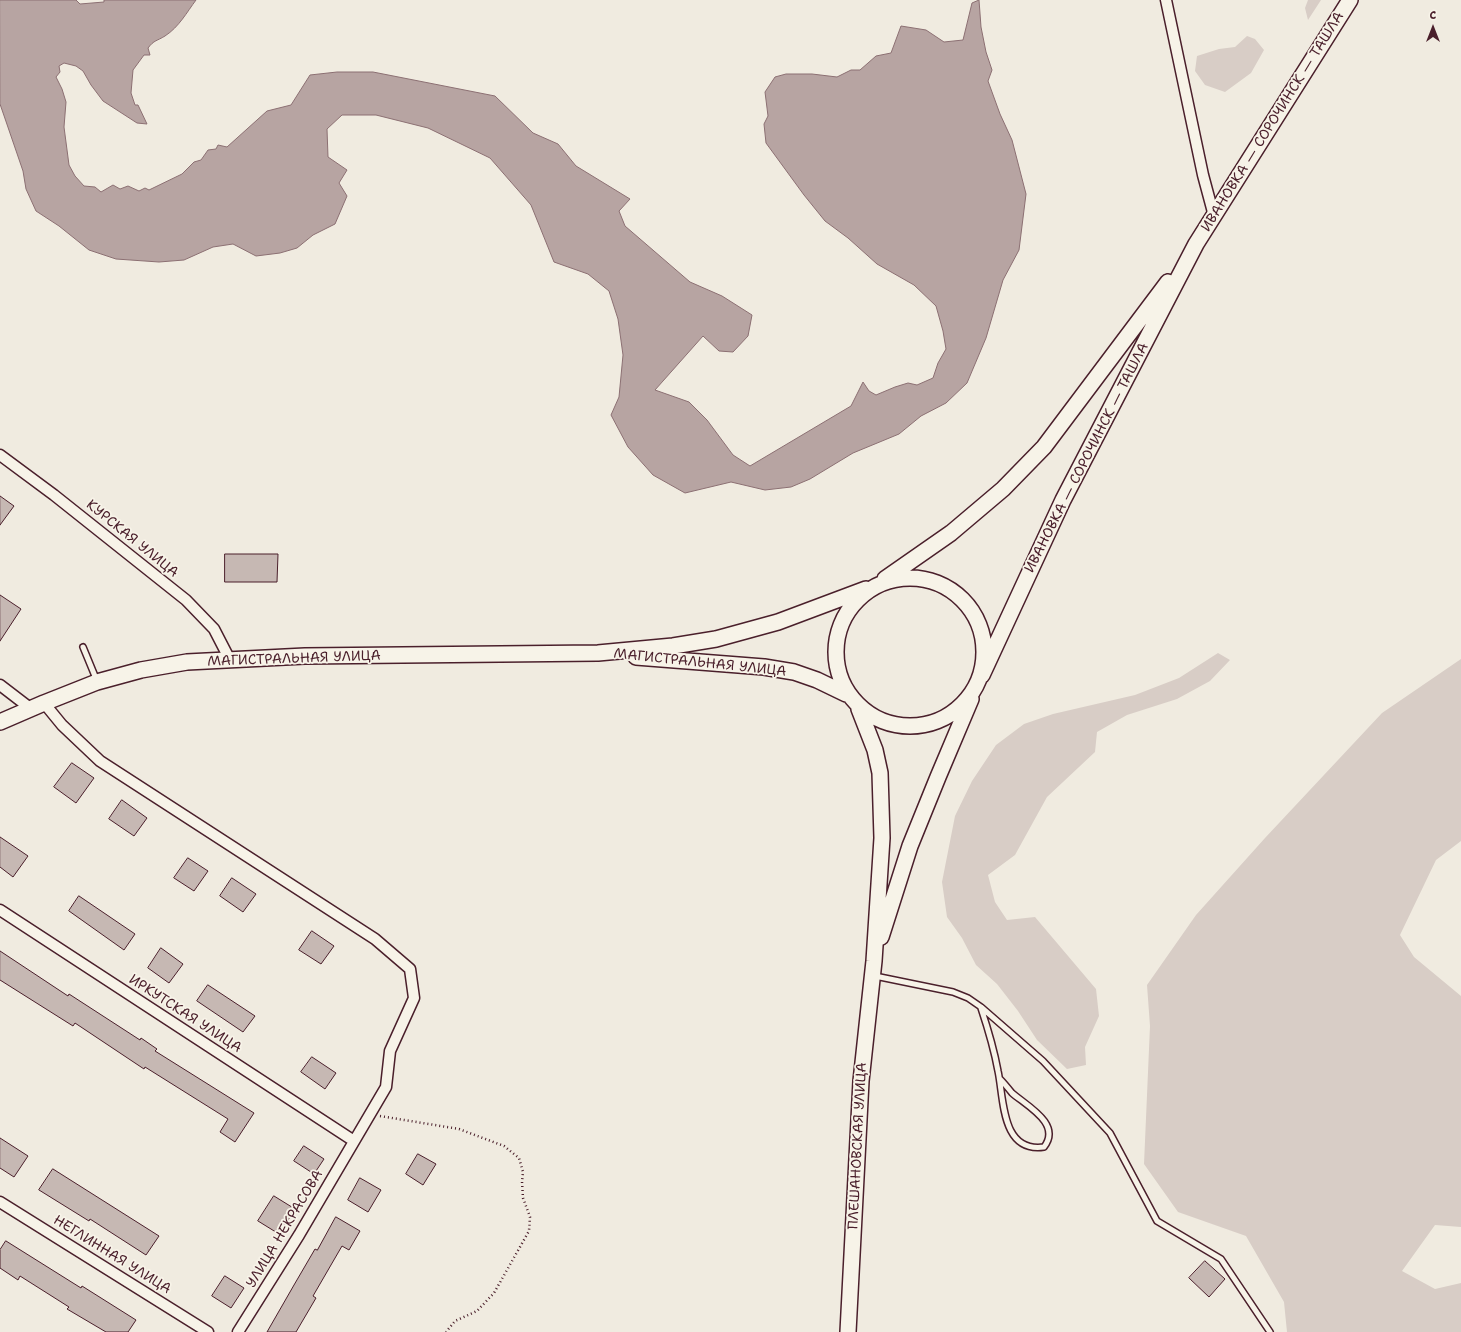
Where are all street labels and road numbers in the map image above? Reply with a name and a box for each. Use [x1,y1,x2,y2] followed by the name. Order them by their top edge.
[1198,9,1348,235] street label: ИВАНОВКА — СОРОЧИНСК — ТАШЛА
[1021,340,1153,576] street label: ИВАНОВКА — СОРОЧИНСК — ТАШЛА
[83,497,181,581] street label: КУРСКАЯ УЛИЦА
[613,646,787,680] street label: МАГИСТРАЛЬНАЯ УЛИЦА
[207,648,381,670] street label: МАГИСТРАЛЬНАЯ УЛИЦА
[125,971,245,1057] street label: ИРКУТСКАЯ УЛИЦА
[845,1062,871,1230] street label: ПЛЕШАНОВСКАЯ УЛИЦА
[243,1167,327,1291] street label: УЛИЦА НЕКРАСОВА
[50,1212,174,1298] street label: НЕГЛИННАЯ УЛИЦА

